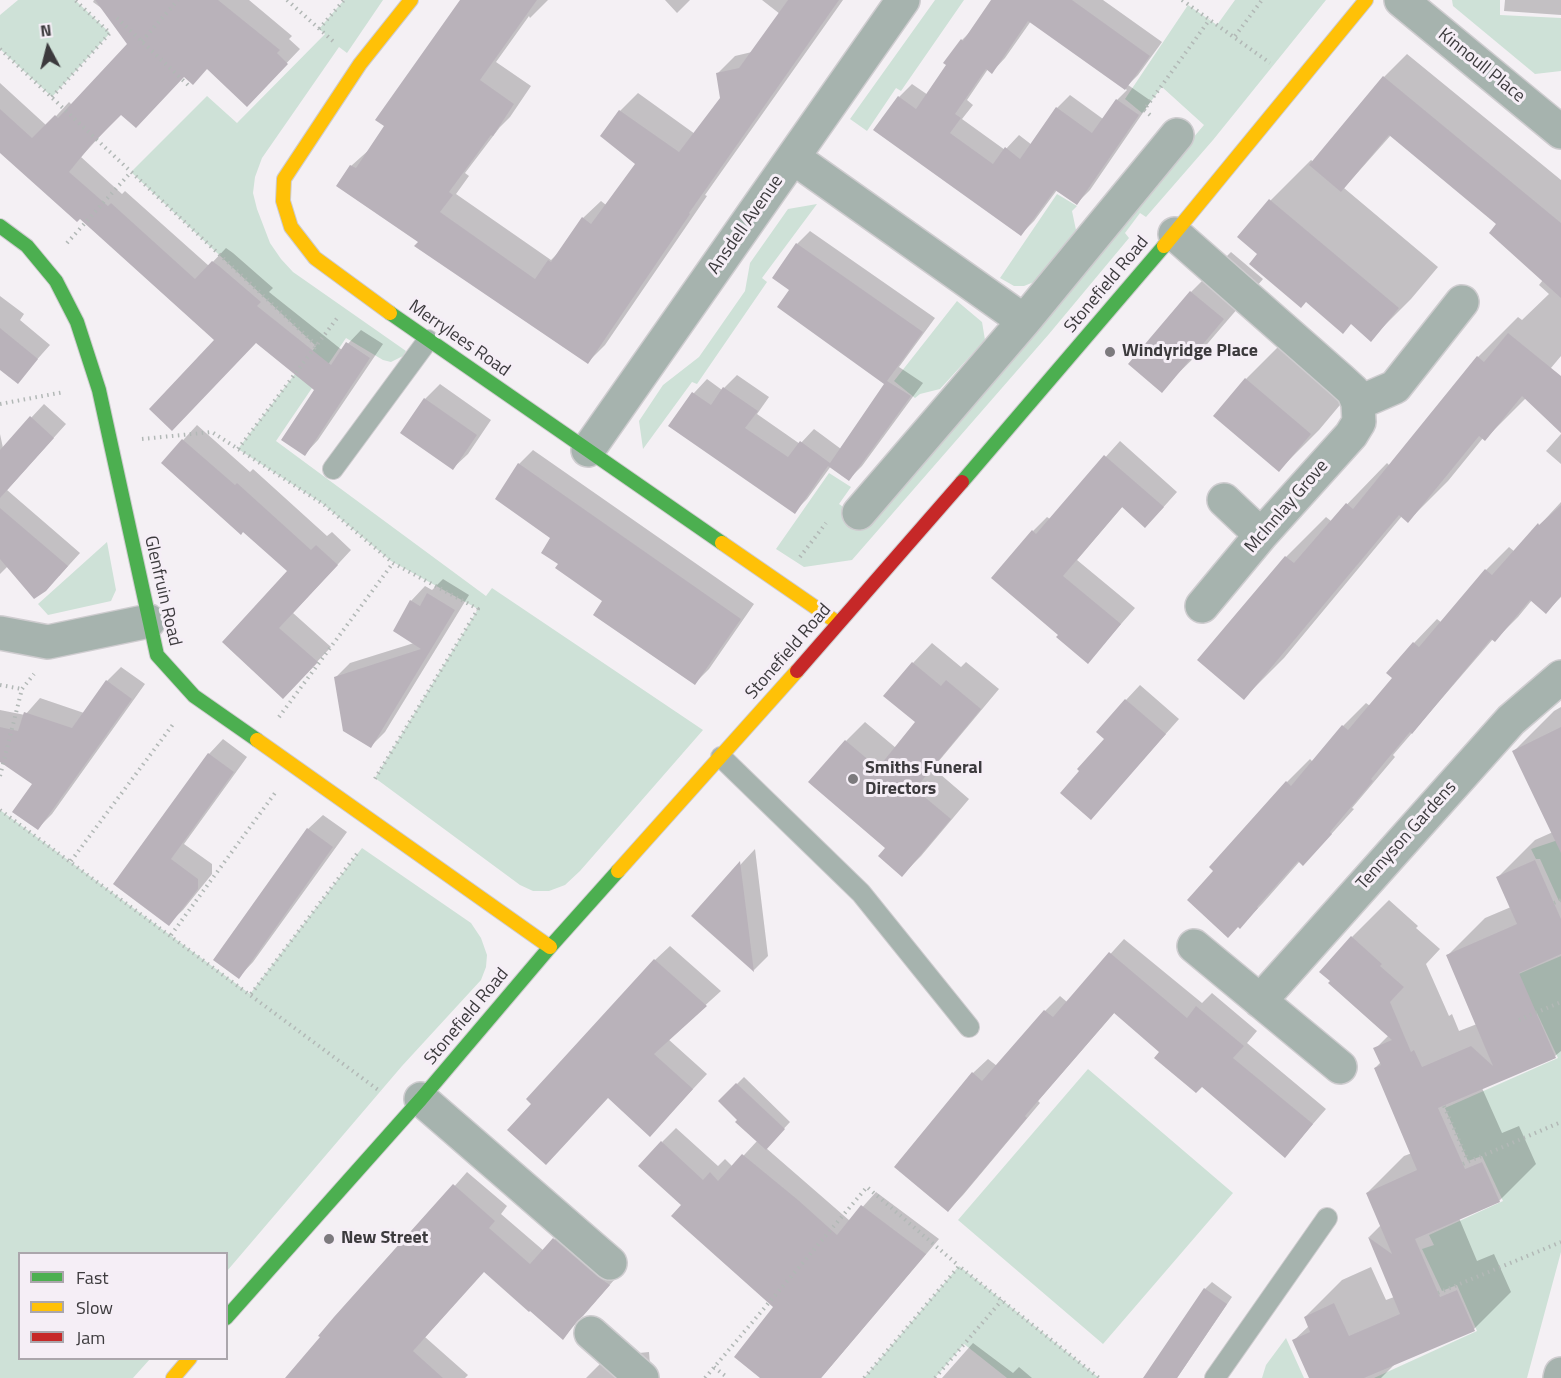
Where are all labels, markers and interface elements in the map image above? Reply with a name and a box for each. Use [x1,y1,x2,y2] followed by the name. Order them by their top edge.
[18,18,78,78] north arrow
[39,18,53,43] text: N
[1433,24,1529,108] street label: Kinnoull Place
[704,171,788,279] street label: Ansdell Avenue
[1060,232,1154,338] street label: Stonefield Road
[404,296,514,382] street label: Merrylees Road
[1122,341,1258,363] place label: Windyridge Place
[1103,345,1117,359] marker: Windyridge Place
[1241,456,1333,558] street label: McInnlay Grove
[139,534,185,648] street label: Glenfruin Road
[742,600,836,704] street label: Stonefield Road
[865,758,983,800] place label: Smiths Funeral Directors
[846,772,860,786] marker: Smiths Funeral Directors
[1352,777,1462,895] street label: Tennyson Gardens
[420,964,514,1070] street label: Stonefield Road
[341,1228,428,1250] place label: New Street
[322,1232,336,1246] marker: New Street
[18,1252,228,1360] legend
[76,1264,109,1291] text: Fast
[76,1294,113,1321] text: Slow
[76,1324,105,1351] text: Jam

